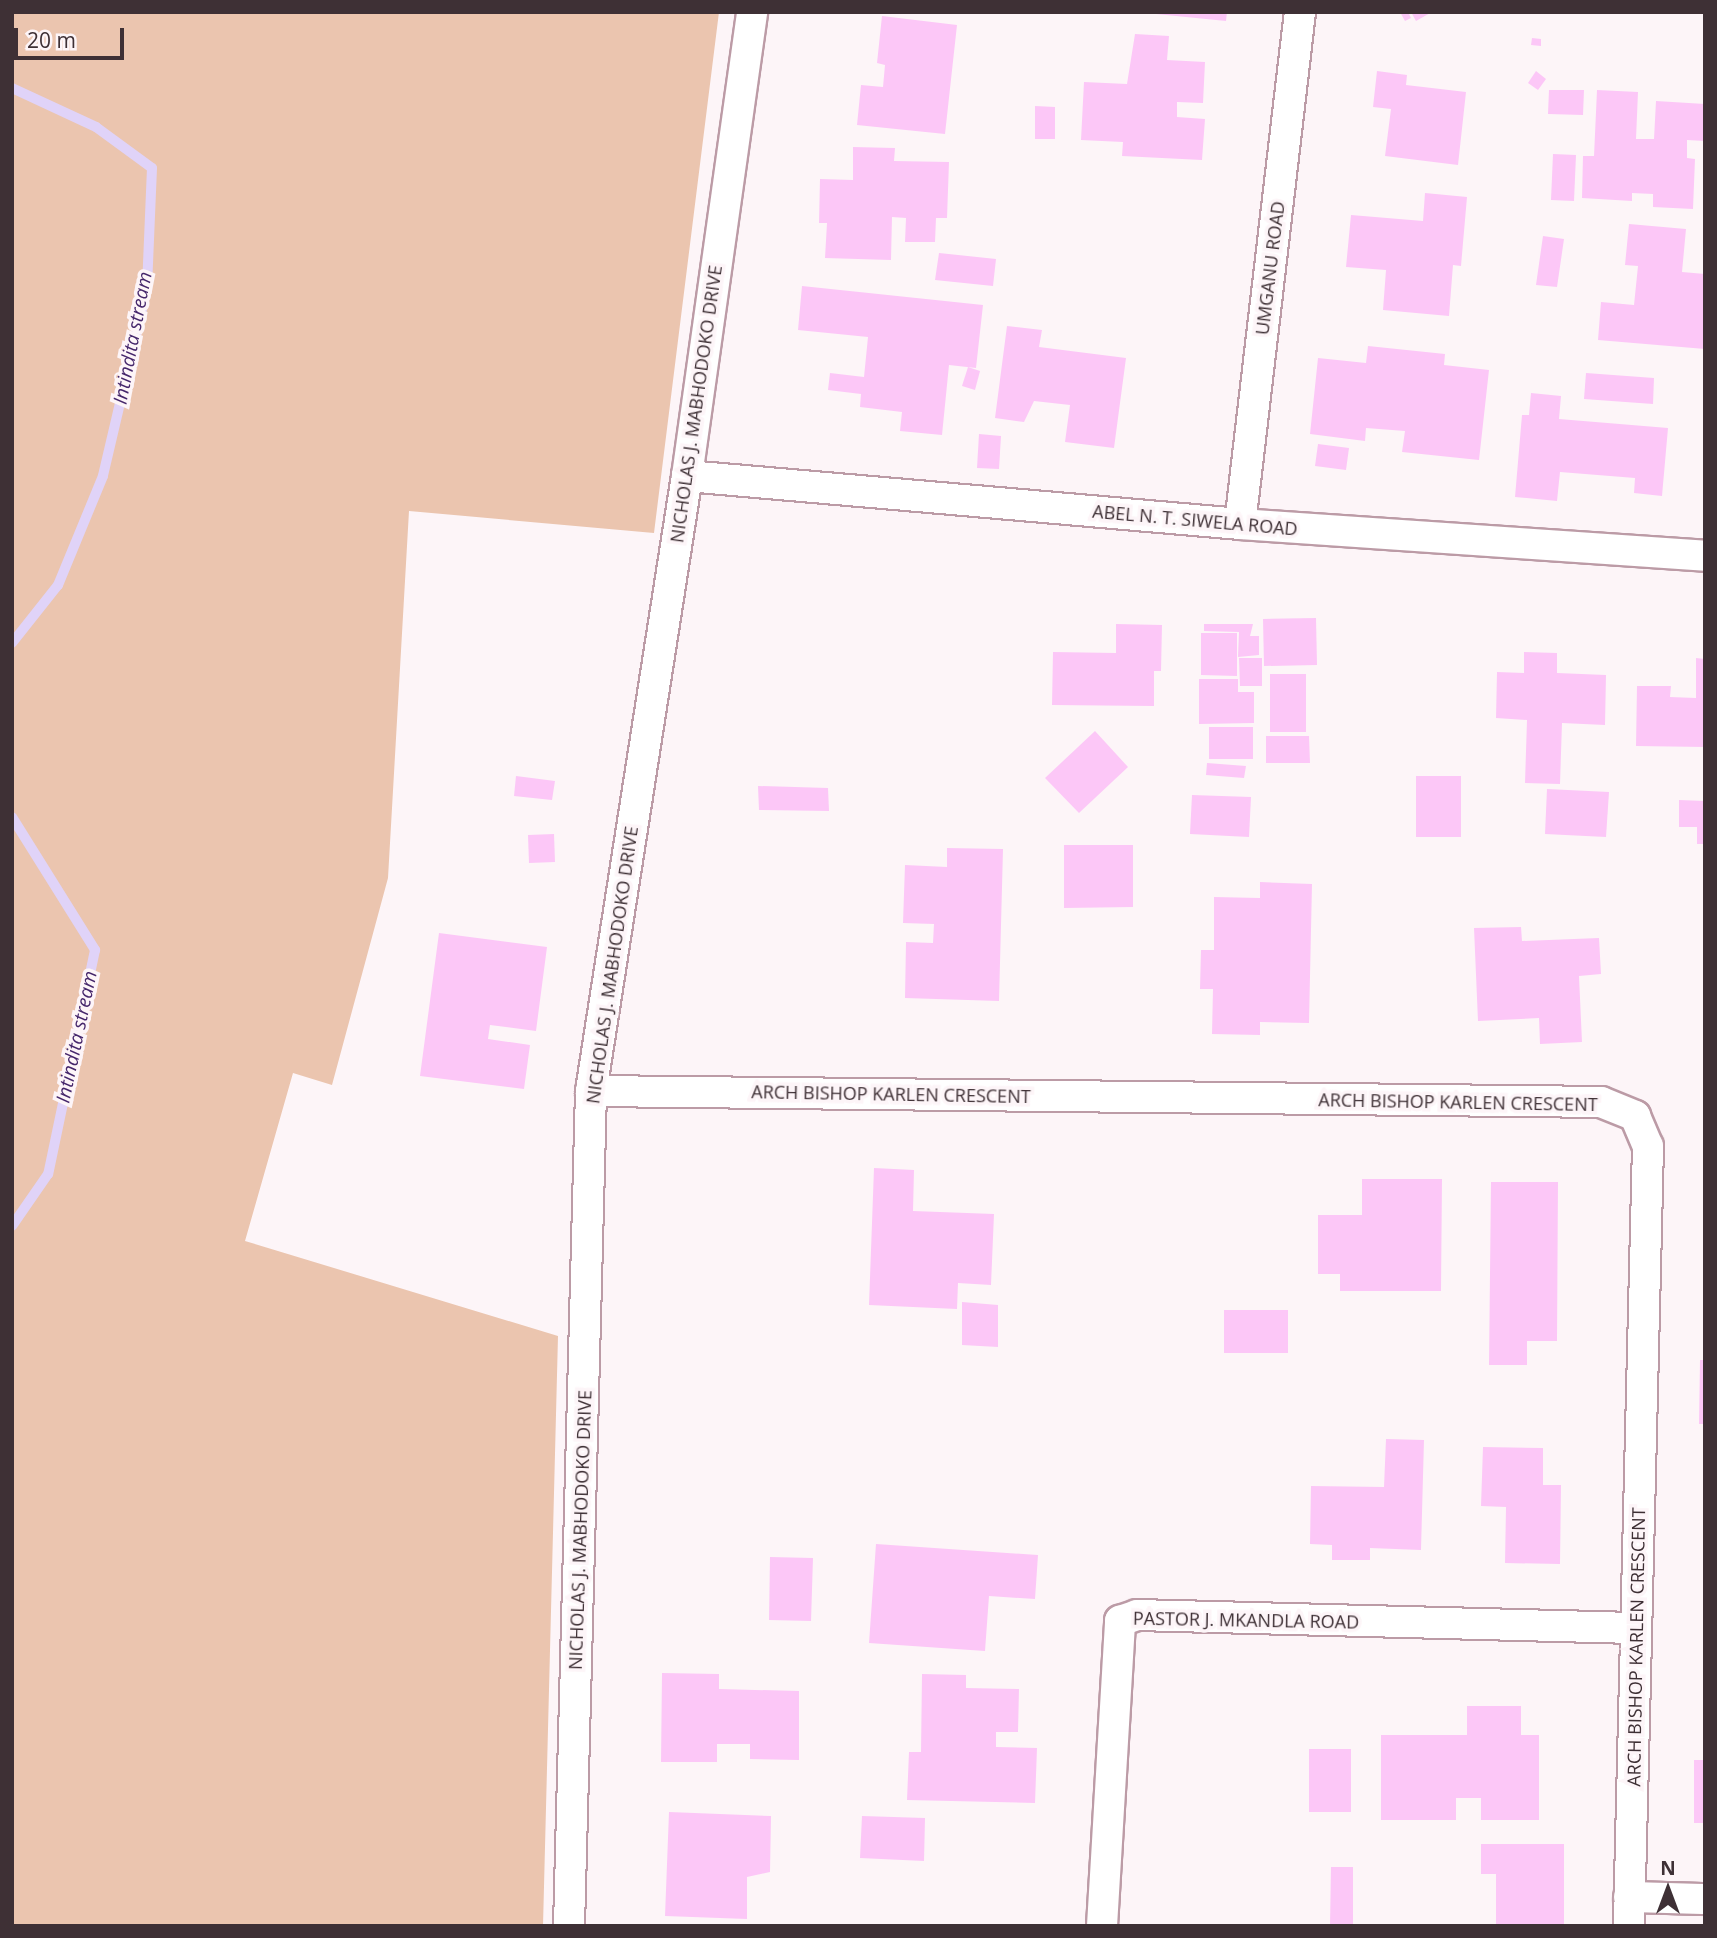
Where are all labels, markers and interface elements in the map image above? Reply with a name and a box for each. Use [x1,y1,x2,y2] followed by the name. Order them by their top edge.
[18,14,128,58] scale bar
[27,26,76,54] text: 20 m
[1251,200,1289,336] street label: UMGANU ROAD
[666,264,726,544] street label: NICHOLAS J. MABHODOKO DRIVE
[109,270,157,406] water label: Intindita stream
[1092,500,1298,540] street label: ABEL N. T. SIWELA ROAD
[582,825,642,1105] street label: NICHOLAS J. MABHODOKO DRIVE
[52,969,102,1105] water label: Intindita stream
[751,1081,1031,1107] street label: ARCH BISHOP KARLEN CRESCENT
[1318,1089,1598,1115] street label: ARCH BISHOP KARLEN CRESCENT
[564,1390,596,1670] street label: NICHOLAS J. MABHODOKO DRIVE
[1623,1507,1649,1787] street label: ARCH BISHOP KARLEN CRESCENT
[1133,1607,1359,1633] street label: PASTOR J. MKANDLA ROAD
[1633,1854,1703,1924] north arrow
[1660,1855,1676,1881] text: N

